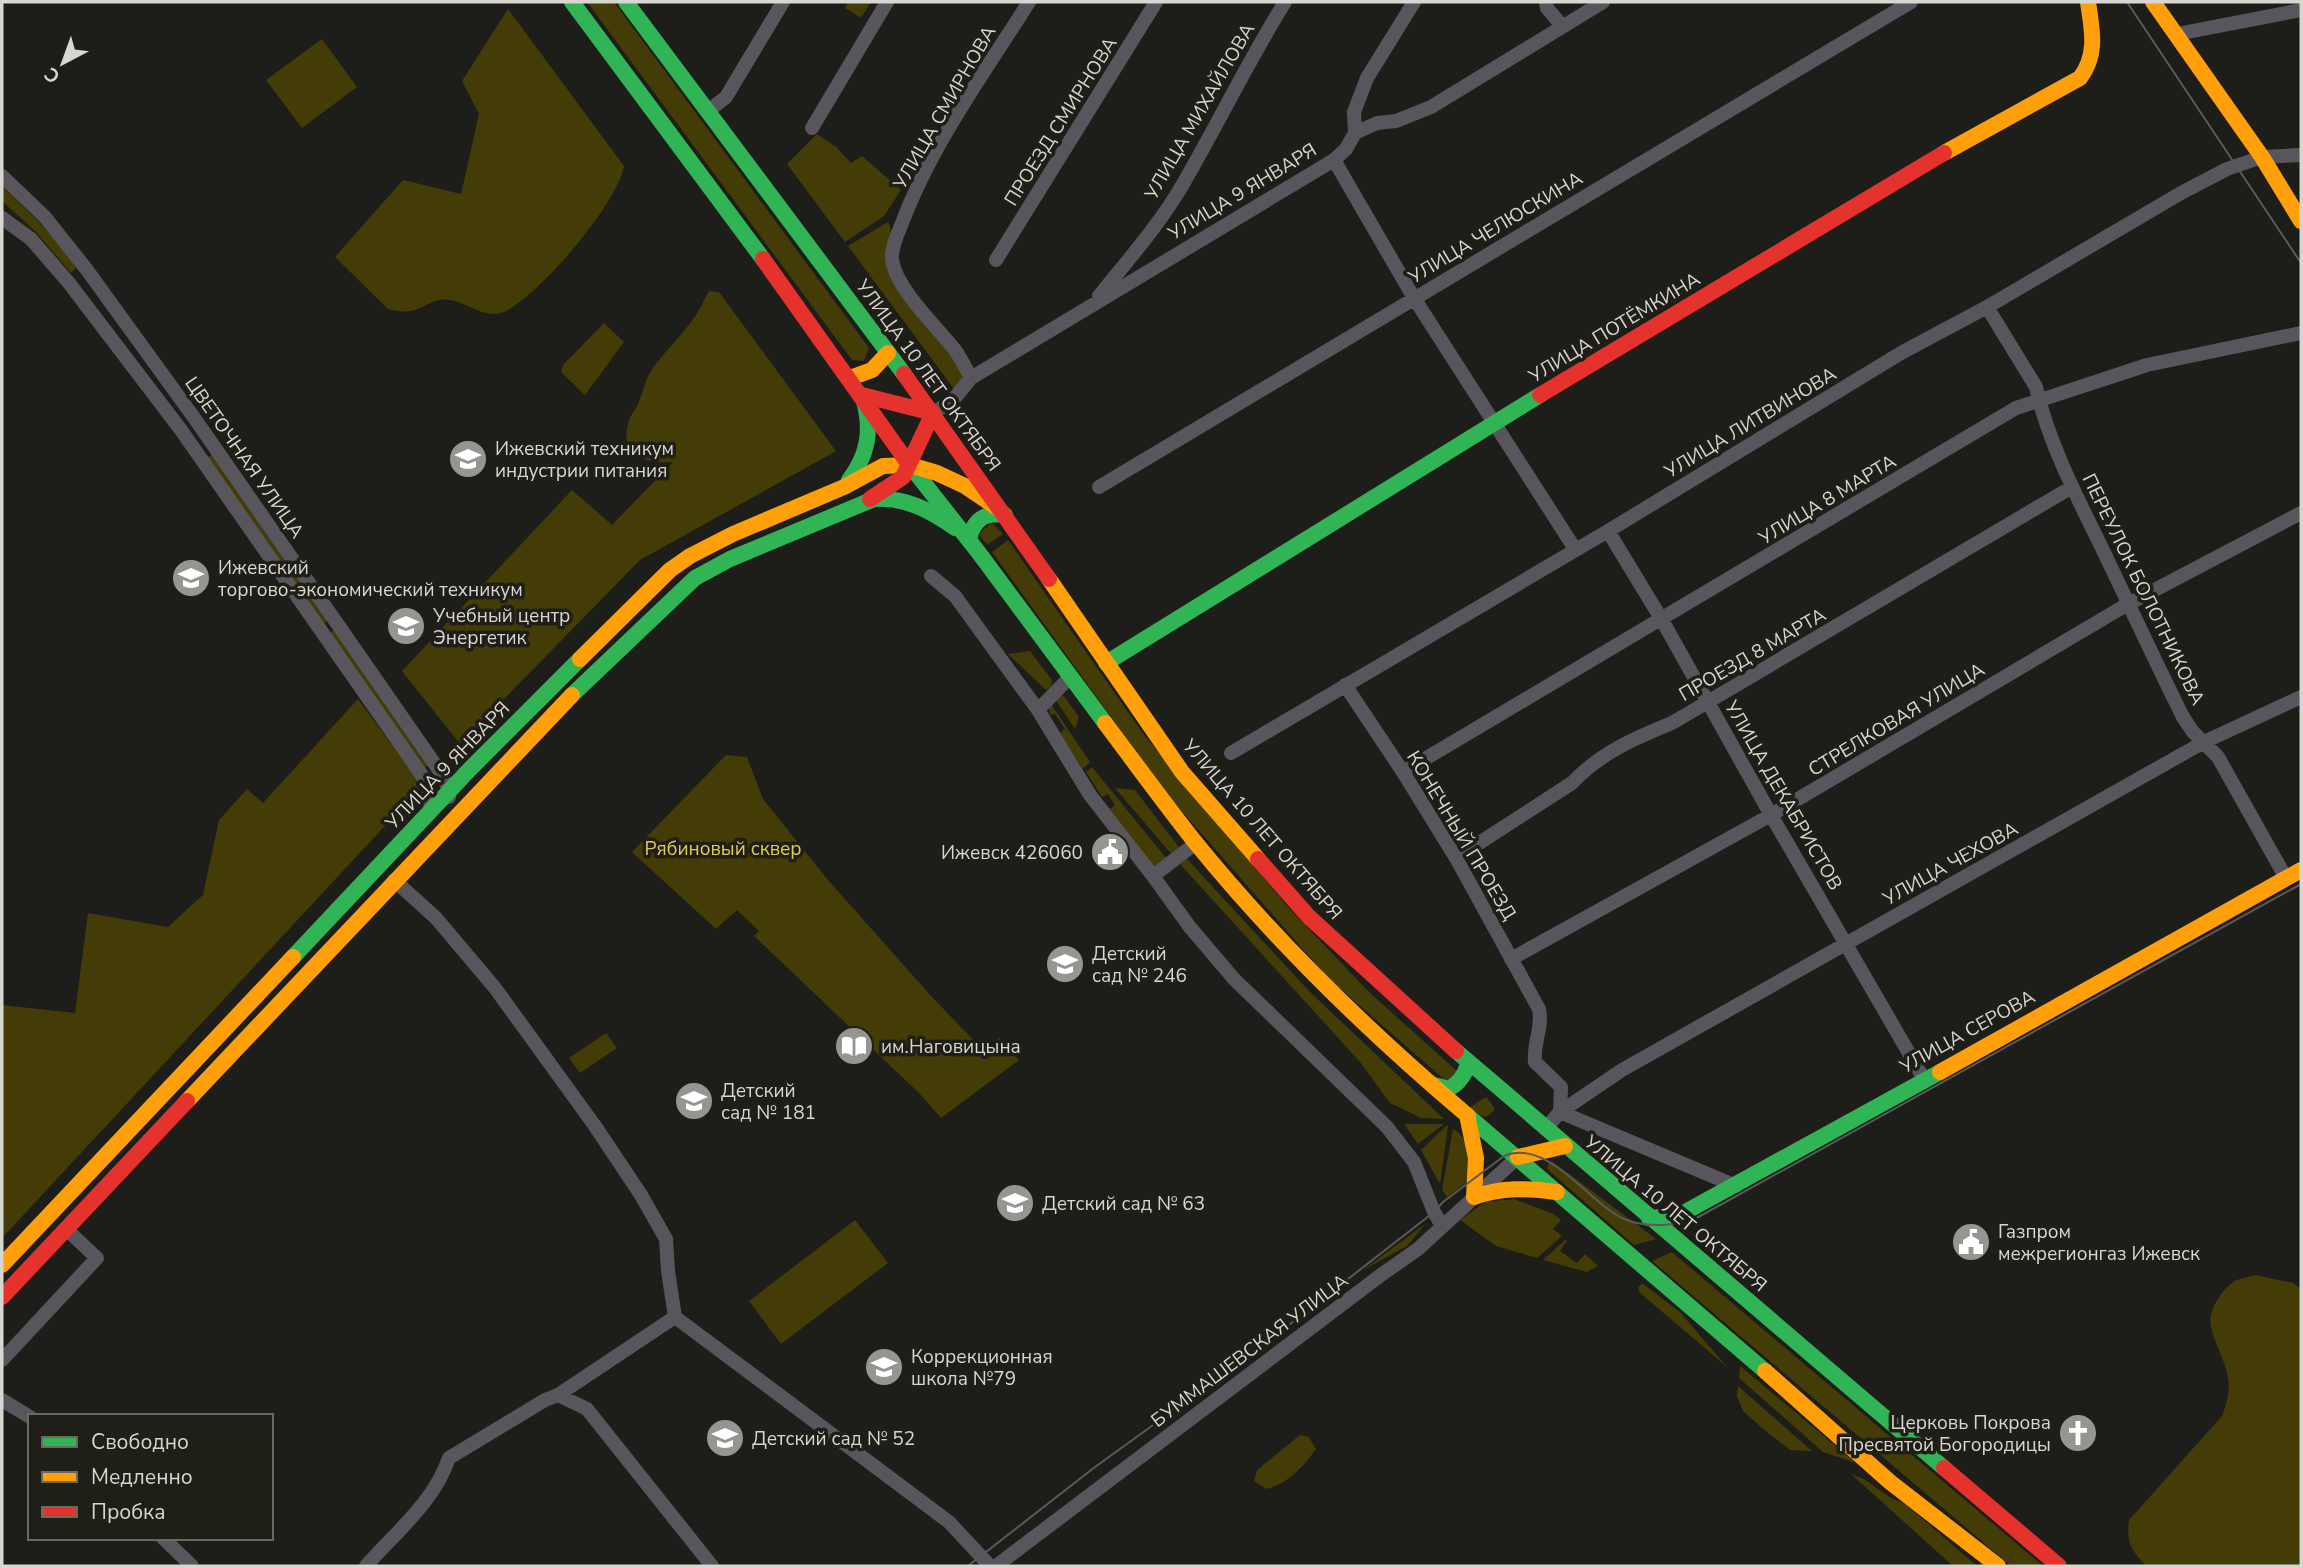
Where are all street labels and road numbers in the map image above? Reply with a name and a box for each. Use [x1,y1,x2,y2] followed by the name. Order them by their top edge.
[1138,18,1261,205] street label: УЛИЦА МИХАЙЛОВА
[887,21,1002,195] street label: УЛИЦА СМИРНОВА
[998,32,1123,211] street label: ПРОЕЗД СМИРНОВА
[1163,137,1322,247] street label: УЛИЦА 9 ЯНВАРЯ
[1403,165,1587,291] street label: УЛИЦА ЧЕЛЮСКИНА
[1523,266,1705,390] street label: УЛИЦА ПОТЁМКИНА
[849,274,1007,477] street label: УЛИЦА 10 ЛЕТ ОКТЯБРЯ
[1659,361,1841,485] street label: УЛИЦА ЛИТВИНОВА
[178,372,310,544] street label: ЦВЕТОЧНАЯ УЛИЦА
[1753,448,1901,552] street label: УЛИЦА 8 МАРТА
[2076,469,2211,710] street label: ПЕРЕУЛОК БОЛОТНИКОВА
[1674,602,1831,707] street label: ПРОЕЗД 8 МАРТА
[1804,657,1990,783] street label: СТРЕЛКОВАЯ УЛИЦА
[1718,695,1848,895] street label: УЛИЦА ДЕКАБРИСТОВ
[379,696,516,836] street label: УЛИЦА 9 ЯНВАРЯ
[1176,733,1348,925] street label: УЛИЦА 10 ЛЕТ ОКТЯБРЯ
[1400,746,1522,925] street label: КОНЕЧНЫЙ ПРОЕЗД
[1877,816,2023,912] street label: УЛИЦА ЧЕХОВА
[1894,984,2040,1080] street label: УЛИЦА СЕРОВА
[1578,1129,1772,1298] street label: УЛИЦА 10 ЛЕТ ОКТЯБРЯ
[1146,1268,1354,1434] street label: БУММАШЕВСКАЯ УЛИЦА

